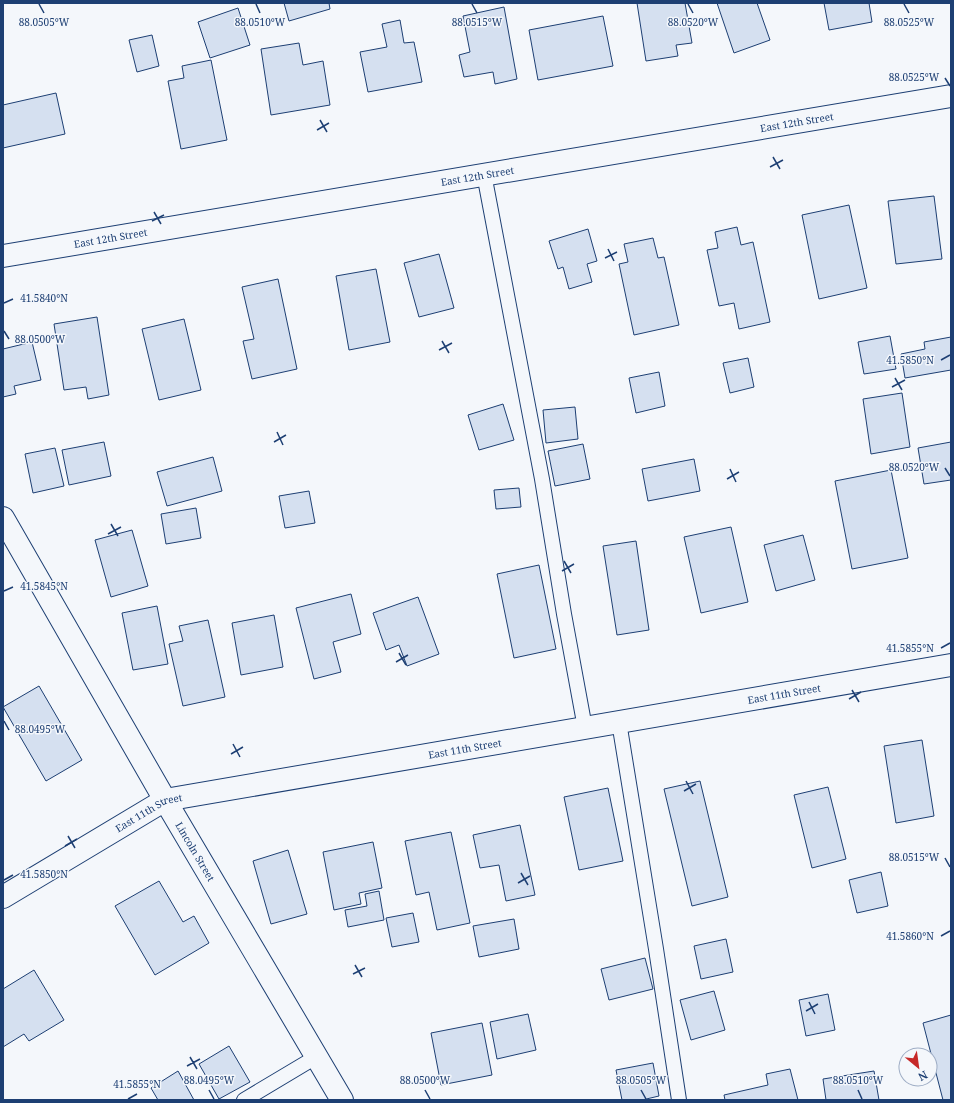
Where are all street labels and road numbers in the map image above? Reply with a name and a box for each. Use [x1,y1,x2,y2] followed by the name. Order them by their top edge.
[759,109,835,135] street label: East 12th Street
[440,163,515,189] street label: East 12th Street
[73,225,149,251] street label: East 12th Street
[746,680,822,707] street label: East 11th Street
[427,735,503,762] street label: East 11th Street
[113,790,184,835] street label: East 11th Street
[172,819,219,884] street label: Lincoln Street

